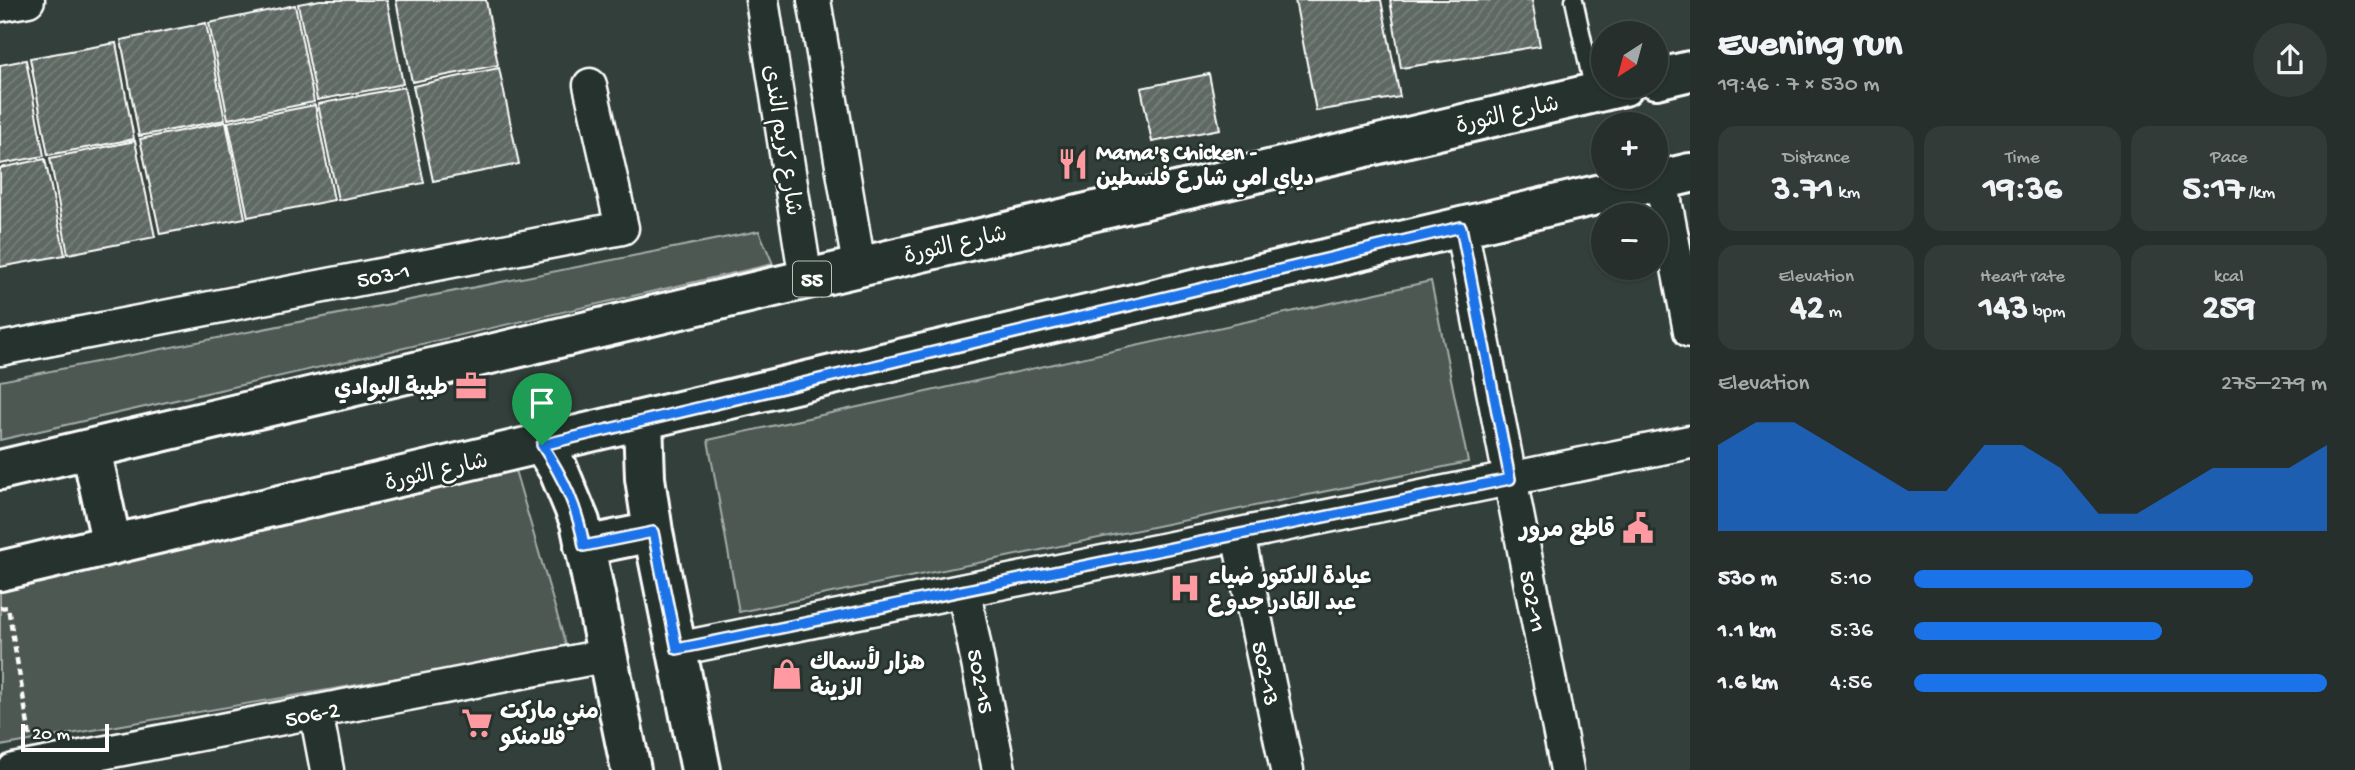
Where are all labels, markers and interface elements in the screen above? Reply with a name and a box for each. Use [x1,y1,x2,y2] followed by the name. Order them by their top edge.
[1591,21,1668,98] north arrow
[1591,21,1668,280] map controls
[2253,23,2327,97] button: share
[1718,24,1902,68] text: Evening run
[754,63,806,218] street label: شارع كريم الندى
[1718,72,1880,99] text: 19:46 · 7 × 530 m
[1453,91,1562,141] street label: شارع الثورة
[1591,112,1668,189] button: +
[1096,141,1314,198] place label: Mama's Chicken - دياي امي شارع فلسطين
[1056,147,1090,181] restaurant icon: Mama's Chicken - دياي امي شارع فلسطين
[1783,147,1850,170] text: Distance
[2005,147,2040,170] text: Time
[2210,147,2247,170] text: Pace
[1772,170,1834,211] text: 3.71
[1983,170,2062,211] text: 19:36
[2182,170,2244,211] text: 5:17
[1834,182,1860,205] text: km
[2244,182,2275,205] text: /km
[1591,203,1668,280] button: −
[901,221,1010,271] street label: شارع الثورة
[355,259,413,296] street label: 503-1
[793,262,831,296] road number: 55
[1778,266,1854,289] text: Elevation
[1980,266,2065,289] text: Heart rate
[2214,266,2244,289] text: kcal
[1790,289,1824,330] text: 42
[1979,289,2028,330] text: 143
[2202,289,2255,330] text: 259
[1824,301,1842,324] text: m
[2028,301,2066,324] text: bpm
[454,369,488,403] office icon: طيبة البوادي
[1718,371,1809,398] text: Elevation
[2221,371,2327,398] text: 275–279 m
[512,373,572,445] pin
[334,375,448,404] place label: طيبة البوادي
[523,384,561,422] icon: arrive
[382,448,491,498] street label: شارع الثورة
[1621,511,1655,545] public building icon: قاطع مرور
[1518,516,1615,545] place label: قاطع مرور
[1208,565,1371,618] place label: عيادة الدكتور ضياء عبد القادر جدوع
[1718,566,1777,593] text: 530 m
[1830,566,1872,593] text: 5:10
[1511,569,1550,635] street label: 502-11
[1168,571,1202,605] hospital icon: عيادة الدكتور ضياء عبد القادر جدوع
[1718,618,1776,645] text: 1.1 km
[1830,618,1873,645] text: 5:36
[1244,639,1284,708] street label: 502-13
[810,645,925,704] place label: هزار لأسماك الزينة
[959,647,998,716] street label: 502-15
[770,657,804,691] shop icon: هزار لأسماك الزينة
[1718,670,1778,697] text: 1.6 km
[1830,670,1872,697] text: 4:56
[283,698,342,735] street label: 506-2
[499,700,599,753] place label: مني ماركت فلامنكو
[460,706,494,740] supermarket icon: مني ماركت فلامنكو
[21,721,108,753] scale bar
[32,724,70,747] text: 20 m

